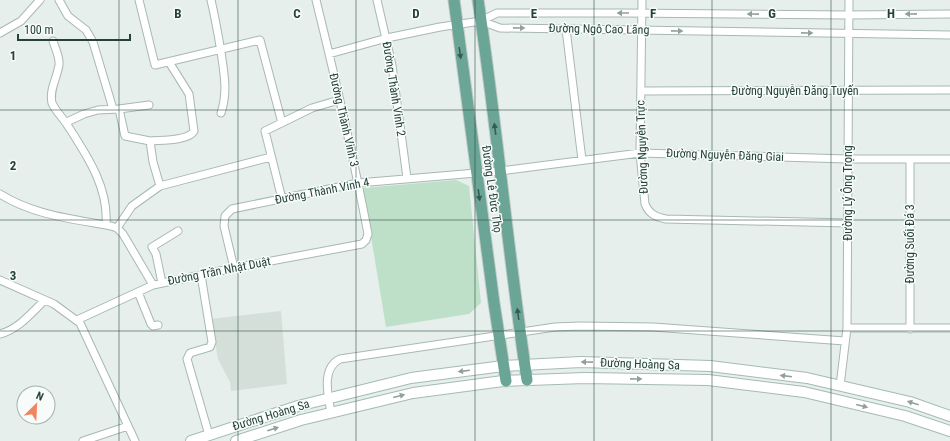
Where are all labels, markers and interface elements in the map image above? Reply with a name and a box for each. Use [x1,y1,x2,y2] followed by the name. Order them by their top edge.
[174,6,182,21] text: B
[293,6,301,21] text: C
[412,6,420,21] text: D
[531,6,538,21] text: E
[650,6,656,21] text: F
[768,6,776,21] text: G
[887,6,895,21] text: H
[617,9,629,16] one-way arrow
[746,11,759,17] one-way arrow
[904,11,917,17] one-way arrow
[18,16,130,42] scale bar
[548,21,650,37] street label: Đường Ngô Cao Lãng
[24,23,54,37] text: 100 m
[513,25,526,31] one-way arrow
[671,27,683,34] one-way arrow
[801,30,814,36] one-way arrow
[380,41,408,137] street label: Đường Thành Vinh 2
[457,47,463,59] one-way arrow
[10,48,16,63] text: 1
[326,72,362,168] street label: Đường Thành Vinh 3
[731,84,859,98] street label: Đường Nguyễn Đăng Tuyến
[633,99,651,194] street label: Đường Nguyễn Trực
[492,123,498,135] one-way arrow
[479,144,505,234] street label: Đường Lê Đức Thọ
[840,145,855,241] street label: Đường Lý Ông Trọng
[666,146,784,164] street label: Đường Nguyễn Đăng Giai
[10,158,17,173] text: 2
[274,175,370,207] street label: Đường Thành Vinh 4
[476,189,482,201] one-way arrow
[903,204,917,284] street label: Đường Suối Đá 3
[166,254,272,288] street label: Đường Trần Nhật Duật
[10,268,16,283] text: 3
[515,308,521,320] one-way arrow
[600,356,680,372] street label: Đường Hoàng Sa
[581,359,593,366] one-way arrow
[458,368,471,374] one-way arrow
[780,372,792,379] one-way arrow
[630,376,643,382] one-way arrow
[16,385,56,425] north arrow
[34,389,46,404] text: N
[393,393,405,399] one-way arrow
[231,397,311,433] street label: Đường Hoàng Sa
[907,400,919,406] one-way arrow
[856,403,868,409] one-way arrow
[267,426,279,432] one-way arrow

